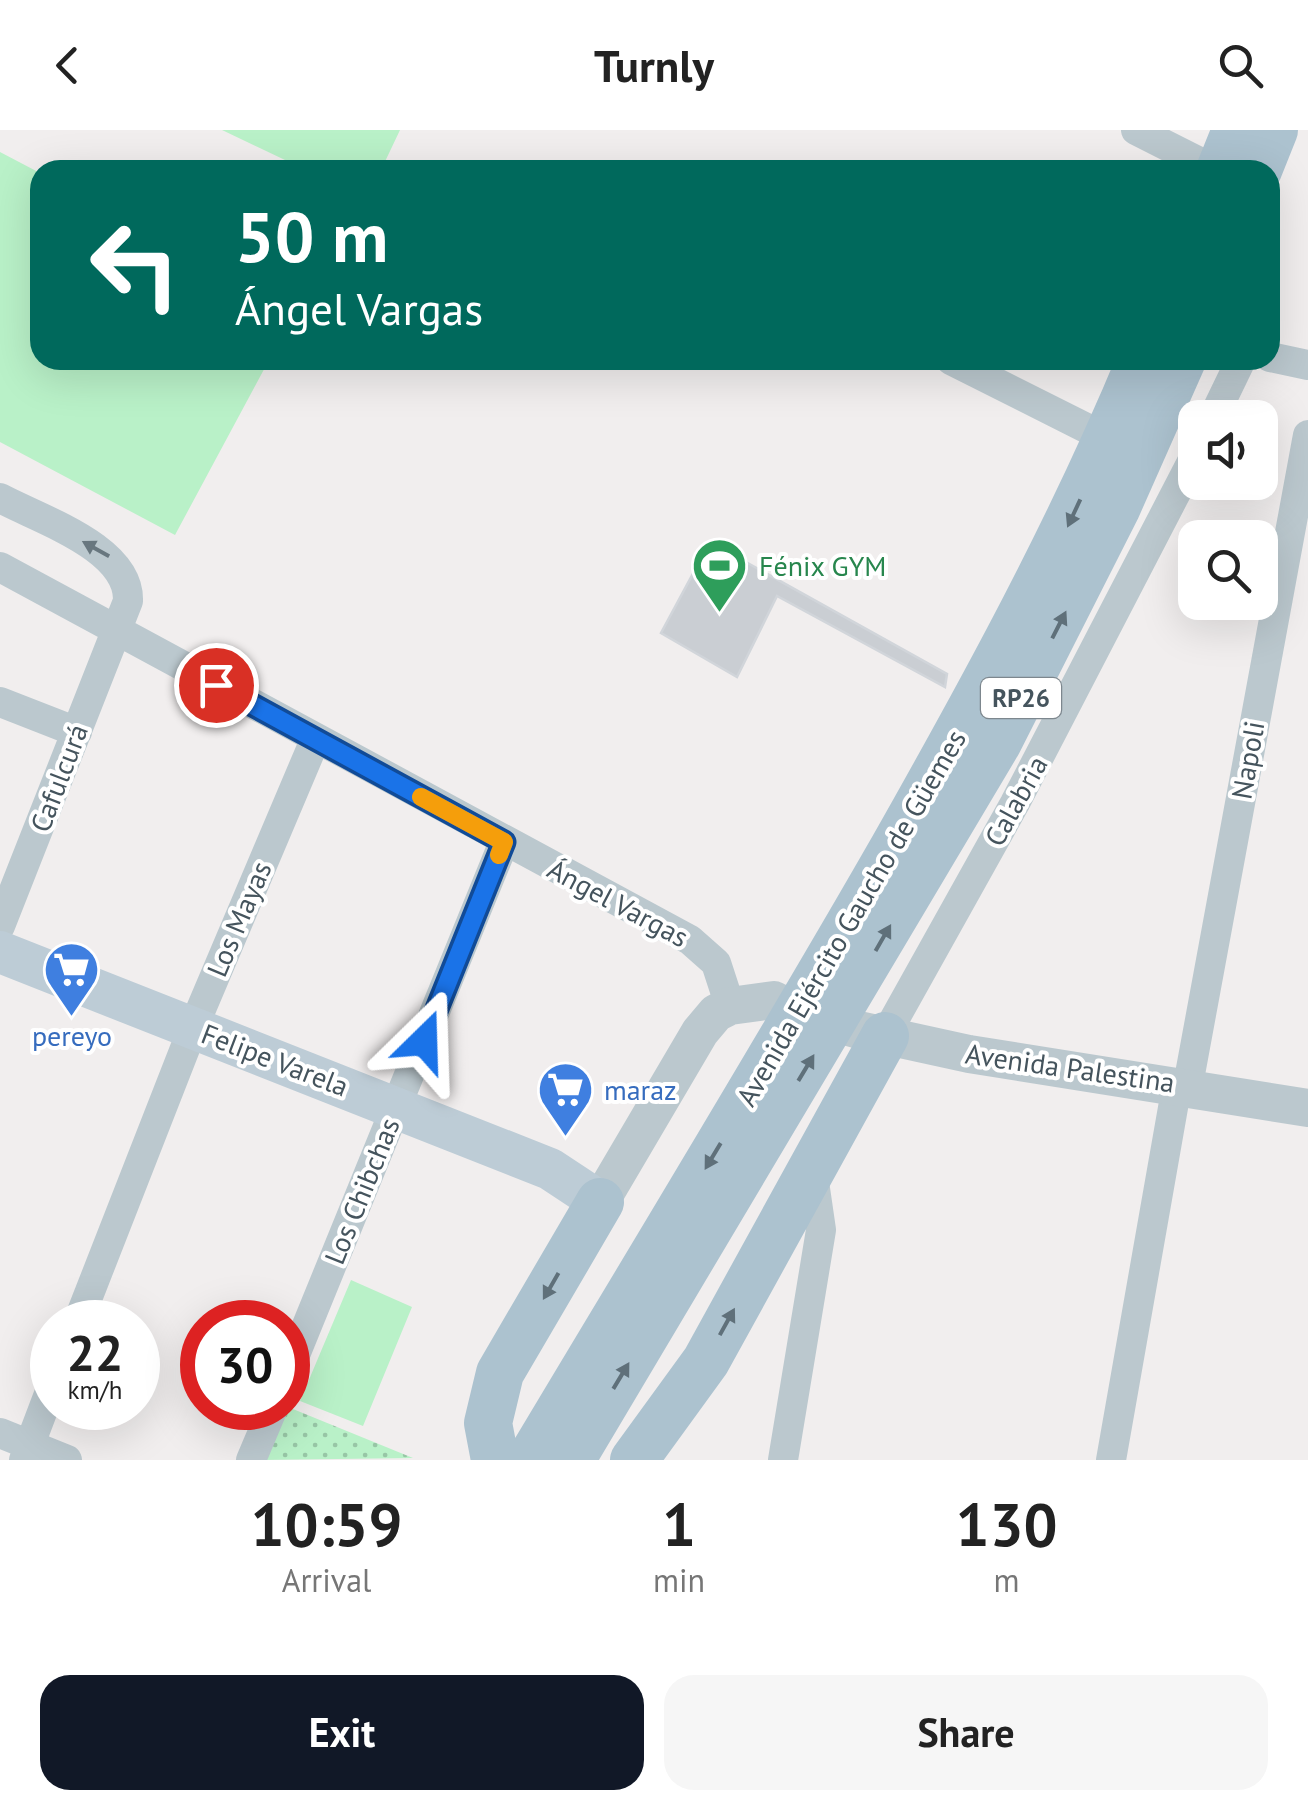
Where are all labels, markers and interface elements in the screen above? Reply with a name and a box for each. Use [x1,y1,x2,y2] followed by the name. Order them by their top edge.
[594,36,714,94] text: Turnly
[40,38,95,93] icon: back
[1213,38,1268,93] icon: search
[235,191,388,281] text: 50 m
[70,200,200,330] icon: left
[235,279,483,337] text: Ángel Vargas
[1178,400,1278,620] map controls
[1178,400,1278,500] button: sound
[1066,499,1082,528] one-way arrow
[1178,520,1278,620] button: search
[690,536,750,615] sports icon: Fénix GYM
[81,541,110,558] one-way arrow
[759,547,887,584] place label: Fénix GYM
[1050,610,1067,639] one-way arrow
[174,643,259,728] pin
[189,658,244,713] icon: arrive
[981,678,1061,718] road number: RP26
[1222,718,1273,802] street label: Napoli
[21,719,96,837] street label: Cafulcurá
[727,723,974,1113] street label: Avenida Ejército Gaucho de Güemes
[976,749,1055,852] street label: Calabria
[541,850,695,955] street label: Ángel Vargas
[198,855,279,982] street label: Los Mayas
[874,924,891,952] one-way arrow
[42,940,102,1019] supermarket icon: pereyo
[372,989,476,1093] position arrow
[196,1015,354,1105] street label: Felipe Varela
[32,1017,112,1054] place label: pereyo
[963,1035,1177,1101] street label: Avenida Palestina
[797,1054,814,1082] one-way arrow
[535,1060,595,1139] supermarket icon: maraz
[604,1071,677,1108] place label: maraz
[315,1112,408,1269] street label: Los Chibchas
[705,1142,722,1170] one-way arrow
[543,1272,560,1300] one-way arrow
[180,1300,310,1430] speed limit sign: 30
[719,1307,736,1336] one-way arrow
[67,1320,123,1385] text: 22
[612,1362,629,1390] one-way arrow
[68,1374,122,1406] text: km/h
[250,1485,403,1563] text: 10:59
[662,1485,696,1563] text: 1
[956,1485,1058,1563] text: 130
[282,1559,371,1601] text: Arrival
[653,1559,705,1601] text: min
[994,1559,1020,1601] text: m
[40,1675,644,1790] button: Exit
[664,1675,1268,1790] button: Share

